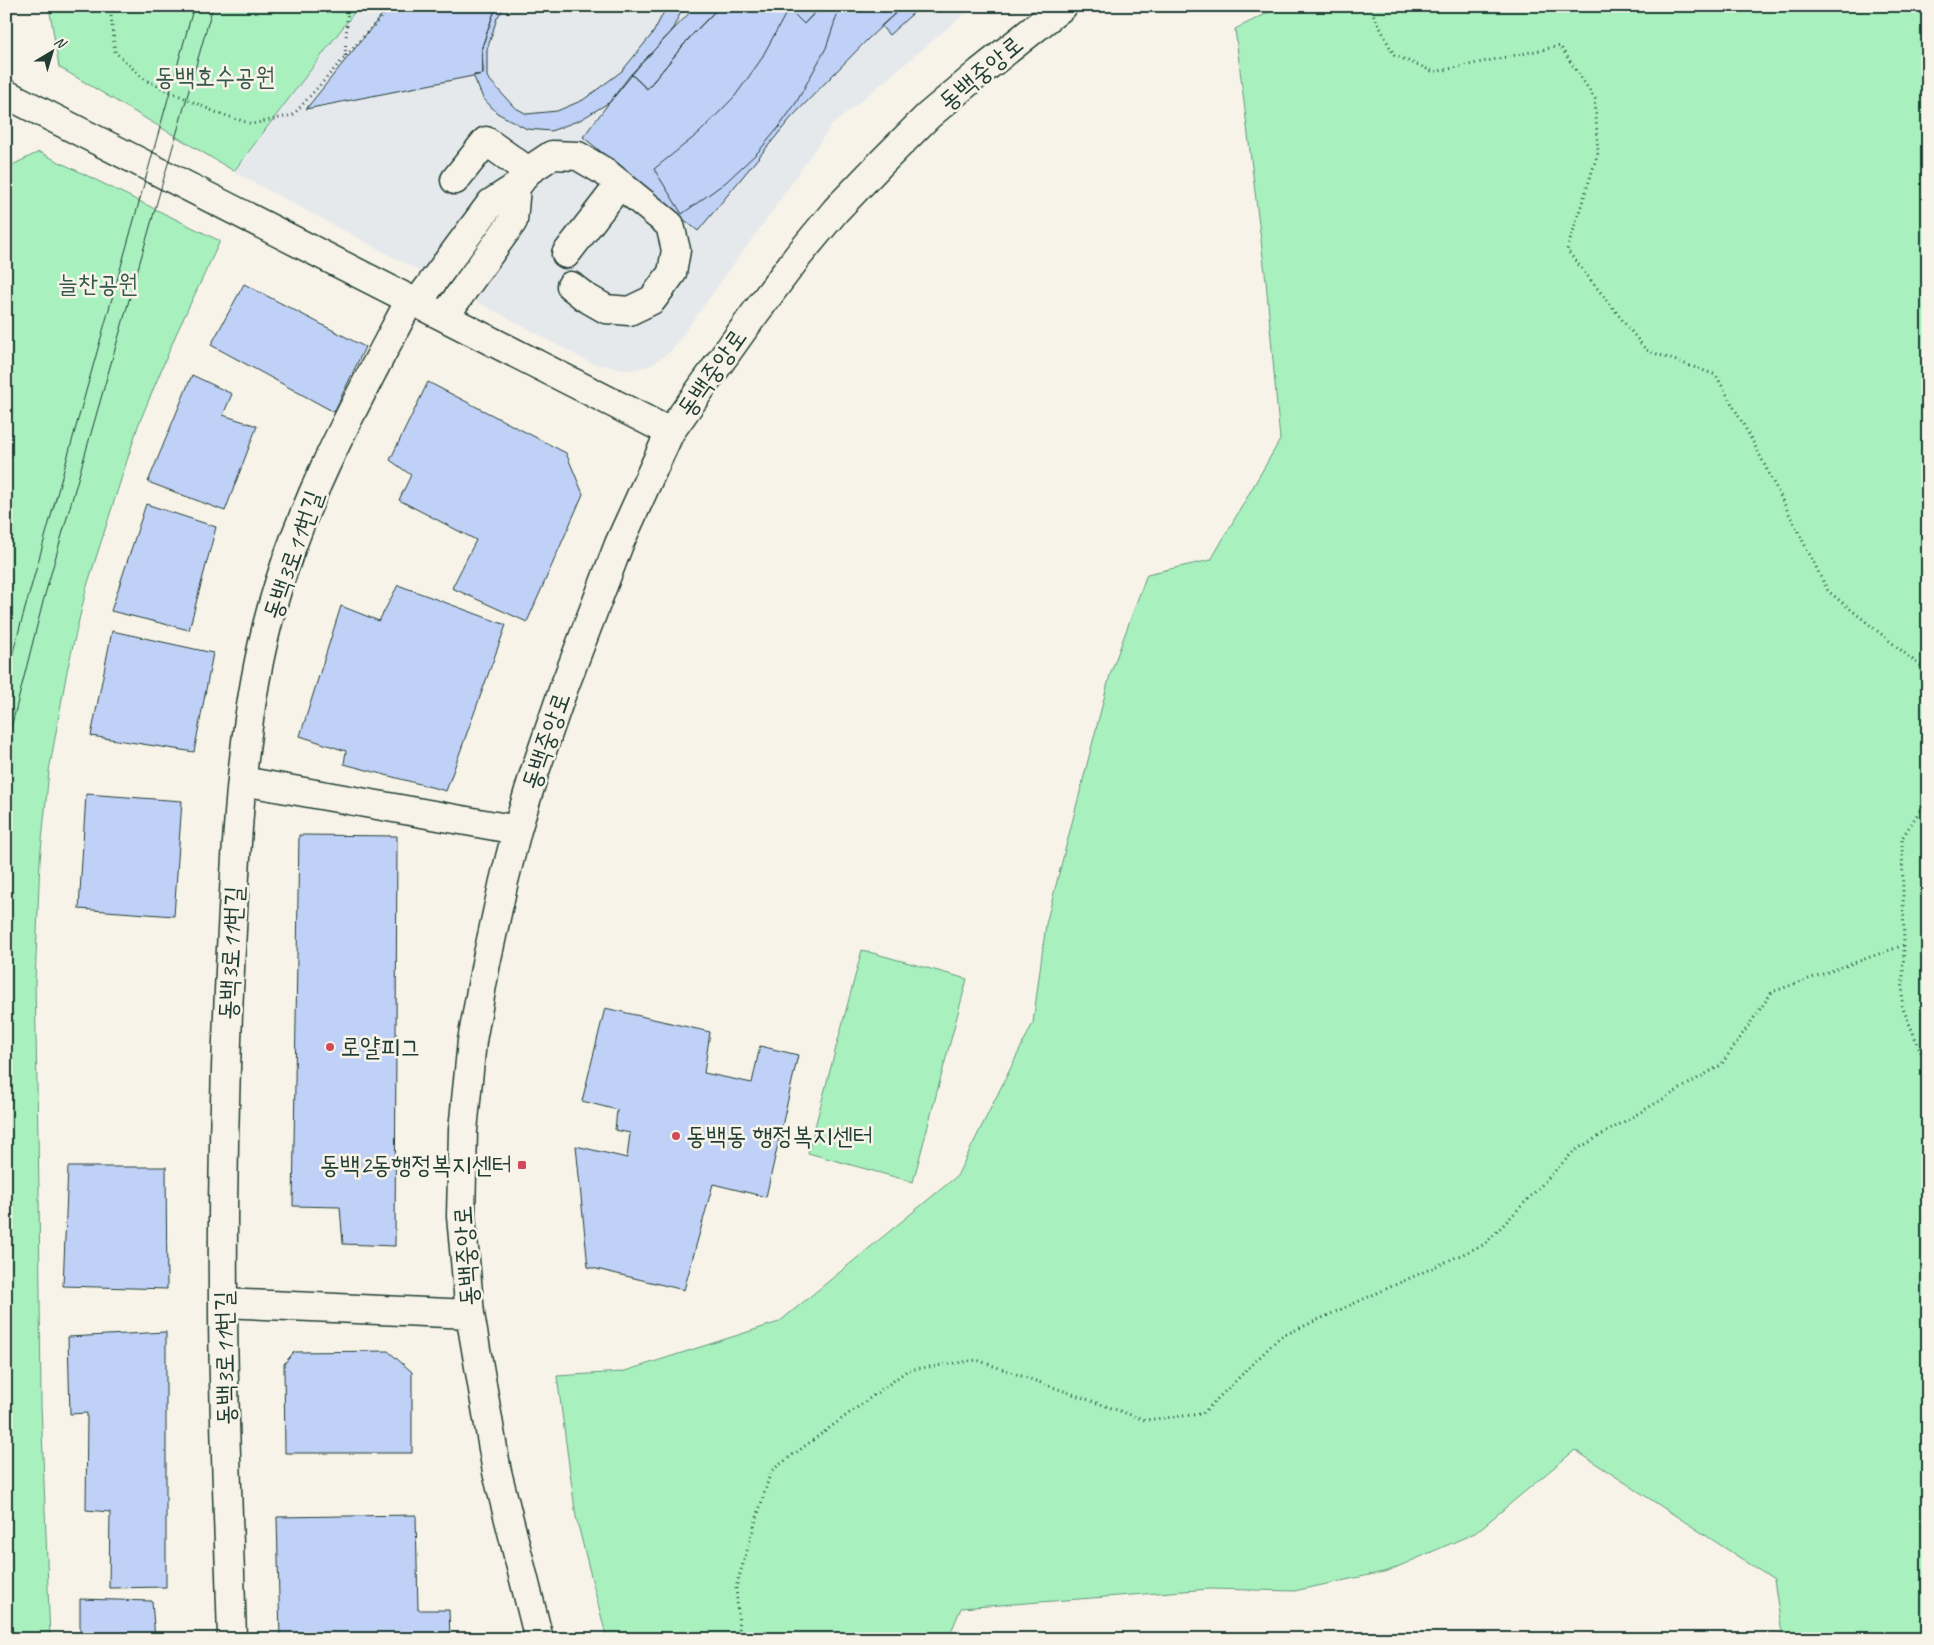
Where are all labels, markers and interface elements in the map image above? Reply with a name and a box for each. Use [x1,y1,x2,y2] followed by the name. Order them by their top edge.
[28,28,78,78] north arrow
[932,28,1030,118] street label: 동백중앙로
[51,33,70,53] text: N
[155,61,275,93] park label: 동백호수공원
[58,268,138,300] park label: 늘찬공원
[670,323,754,423] street label: 동백중앙로
[256,486,330,624] street label: 동백3로11번길
[514,688,578,794] street label: 동백중앙로
[212,885,250,1021] street label: 동백3로11번길
[340,1031,420,1063] place label: 로얄피그
[324,1041,336,1053] marker: 로얄피그
[686,1120,873,1152] place label: 동백동 행정복지센터
[670,1130,682,1142] marker: 동백동 행정복지센터
[320,1149,512,1181] place label: 동백2동행정복지센터
[516,1159,528,1171] marker: 동백2동행정복지센터
[447,1205,485,1307] street label: 동백중앙로
[208,1291,242,1425] street label: 동백3로11번길

